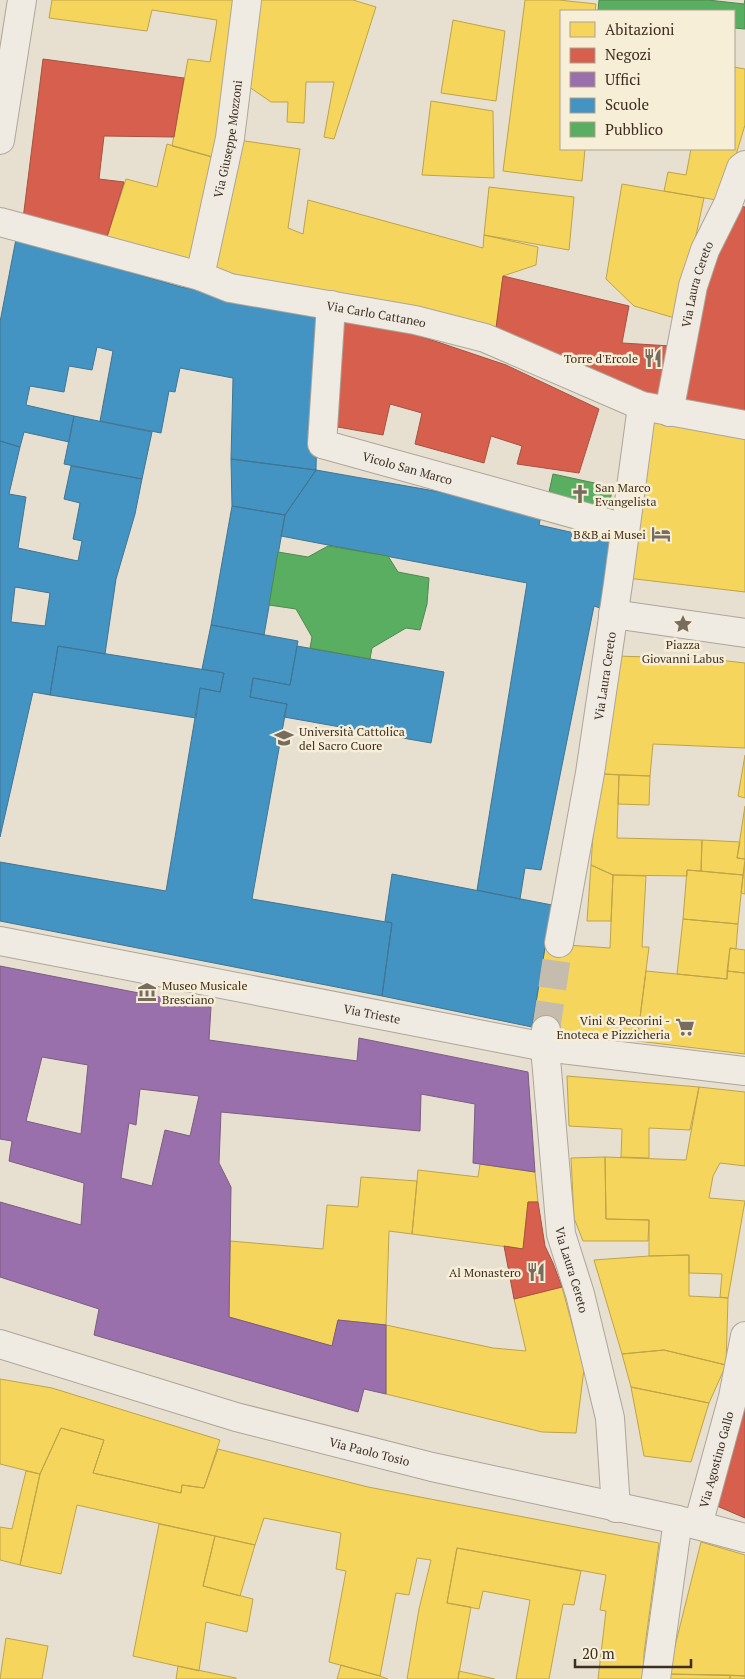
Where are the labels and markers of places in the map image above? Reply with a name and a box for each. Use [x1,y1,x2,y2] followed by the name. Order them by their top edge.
[642,347,664,369] restaurant icon: Torre d'Ercole
[564,351,638,366] place label: Torre d'Ercole
[595,480,657,509] place label: San Marco Evangelista
[569,483,591,505] church icon: San Marco Evangelista
[650,523,672,545] hotel icon: B&B ai Musei
[573,527,646,542] place label: B&B ai Musei
[672,613,694,635] place icon: Piazza Giovanni Labus
[642,637,724,666] place label: Piazza Giovanni Labus
[299,724,405,753] place label: Università Cattolica del Sacro Cuore
[273,727,295,749] school or university icon: Università Cattolica del Sacro Cuore
[162,978,247,1007] place label: Museo Musicale Bresciano
[136,981,158,1003] museum icon: Museo Musicale Bresciano
[557,1013,670,1042] place label: Vini & Pecorini - Enoteca e Pizzicheria
[674,1016,696,1038] supermarket icon: Vini & Pecorini - Enoteca e Pizzicheria
[525,1261,547,1283] restaurant icon: Al Monastero
[449,1265,521,1280] place label: Al Monastero

